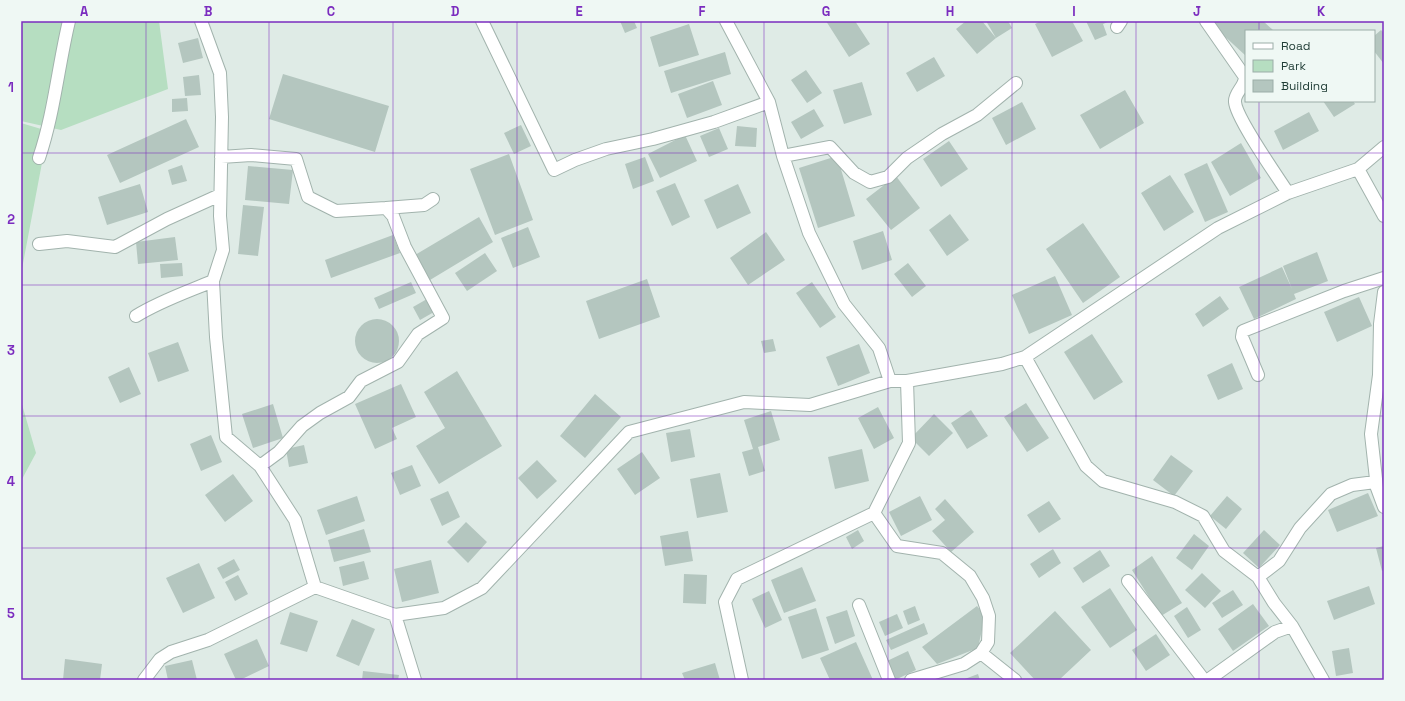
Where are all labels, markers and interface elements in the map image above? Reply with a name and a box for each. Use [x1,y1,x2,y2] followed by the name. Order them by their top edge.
[80,3,89,20] text: A
[204,3,213,20] text: B
[327,3,335,20] text: C
[451,3,460,20] text: D
[575,3,583,20] text: E
[699,3,706,20] text: F
[822,3,830,20] text: G
[946,3,954,20] text: H
[1072,3,1076,20] text: I
[1193,3,1201,20] text: J
[1317,3,1326,20] text: K
[1245,30,1375,102] legend
[1281,38,1310,54] text: Road
[1281,58,1306,74] text: Park
[1281,78,1328,94] text: Building
[8,79,14,96] text: 1
[7,211,15,228] text: 2
[7,342,15,359] text: 3
[7,473,15,490] text: 4
[7,605,15,622] text: 5

